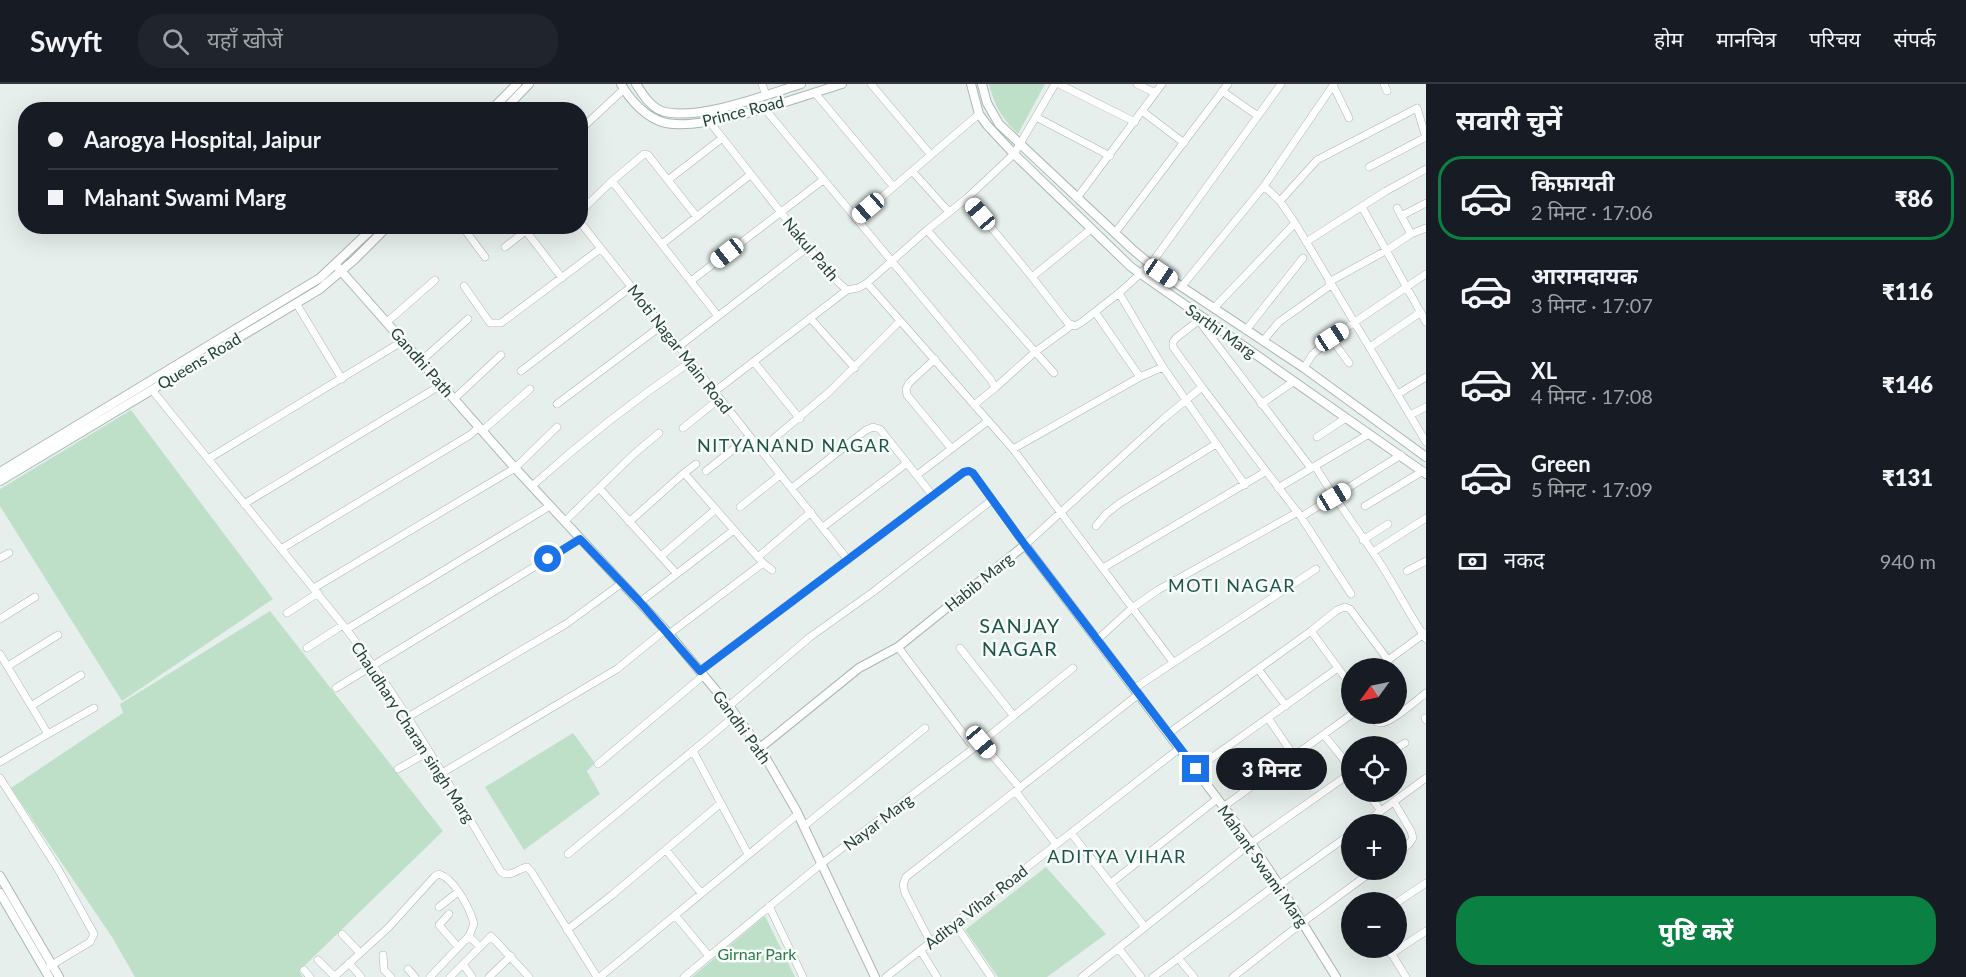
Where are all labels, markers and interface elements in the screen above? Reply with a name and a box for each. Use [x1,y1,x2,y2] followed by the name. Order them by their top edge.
[138,14,558,68] search box
[30,24,102,58] text: Swyft
[159,25,192,58] icon: search
[207,26,283,53] text: यहाँ खोजें
[1654,26,1683,51] text: होम
[1716,26,1776,51] text: मानचित्र
[1809,26,1861,51] text: परिचय
[1894,26,1936,51] text: संपर्क
[700,91,786,130] street label: Prince Road
[1456,103,1562,136] text: सवारी चुनें
[84,126,321,153] text: Aarogya Hospital, Jaipur
[1531,169,1615,196] text: किफ़ायती
[1459,171,1513,225] icon: car
[84,184,286,211] text: Mahant Swami Marg
[1895,185,1933,212] text: ₹86
[849,189,887,227] car
[962,194,998,234] car
[1531,200,1653,224] text: 2 मिनट · 17:06
[779,213,843,284] street label: Nakul Path
[707,235,747,271] car
[1141,255,1181,291] car
[1531,262,1638,289] text: आरामदायक
[1459,264,1513,318] icon: car
[1882,278,1933,305] text: ₹116
[624,281,737,417] street label: Moti Nagar Main Road
[1531,293,1653,317] text: 3 मिनट · 17:07
[1182,299,1260,362] street label: Sarthi Marg
[1312,320,1352,354] car
[387,323,458,400] street label: Gandhi Path
[154,328,244,393] street label: Queens Road
[1459,357,1513,411] icon: car
[1531,357,1557,384] text: XL
[1882,371,1933,398] text: ₹146
[1531,384,1653,408] text: 4 मिनट · 17:08
[697,434,891,456] district label: NITYANAND NAGAR
[1459,450,1513,504] icon: car
[1531,450,1591,477] text: Green
[1882,464,1933,491] text: ₹131
[1531,477,1653,501] text: 5 मिनट · 17:09
[1314,480,1354,514] car
[534,545,561,572] route start
[1456,545,1489,578] icon: cash
[1504,546,1545,573] text: नकद
[941,548,1017,615] street label: Habib Marg
[1880,549,1936,573] text: 940 m
[1168,574,1296,596] district label: MOTI NAGAR
[979,613,1061,660] district label: SANJAY NAGAR
[348,638,479,826] street label: Chaudhary Charan singh Marg
[1341,658,1407,724] north arrow
[1341,658,1407,958] map controls
[709,686,775,767] street label: Gandhi Path
[963,722,999,762] car
[1341,736,1407,802] button: locate
[1217,748,1328,790] callout: 3 मिनट
[1182,755,1209,782] route end
[1242,757,1301,781] text: 3 मिनट
[839,789,916,854] street label: Nayar Marg
[1214,801,1313,930] street label: Mahant Swami Marg
[1341,814,1407,880] button: +
[1047,845,1187,867] district label: ADITYA VIHAR
[920,861,1031,953] street label: Aditya Vihar Road
[1341,892,1407,958] button: −
[1456,896,1936,965] button: पुष्टि करें
[717,944,797,963] park label: Girnar Park

